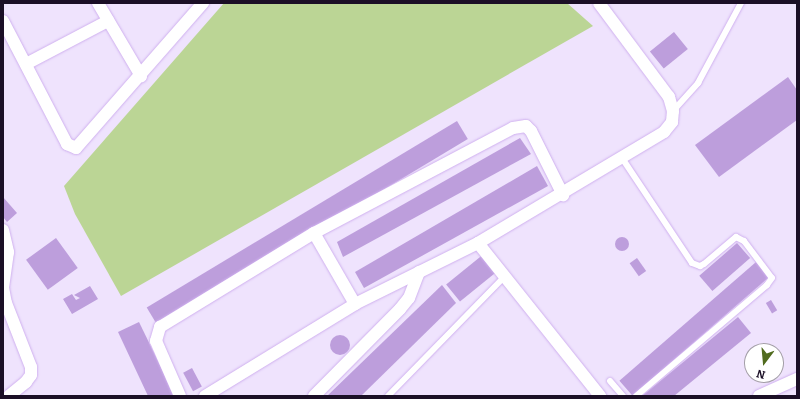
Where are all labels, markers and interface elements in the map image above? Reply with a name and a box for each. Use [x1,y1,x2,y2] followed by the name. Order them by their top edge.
[744,343,784,383] north arrow
[755,367,767,381] text: N

